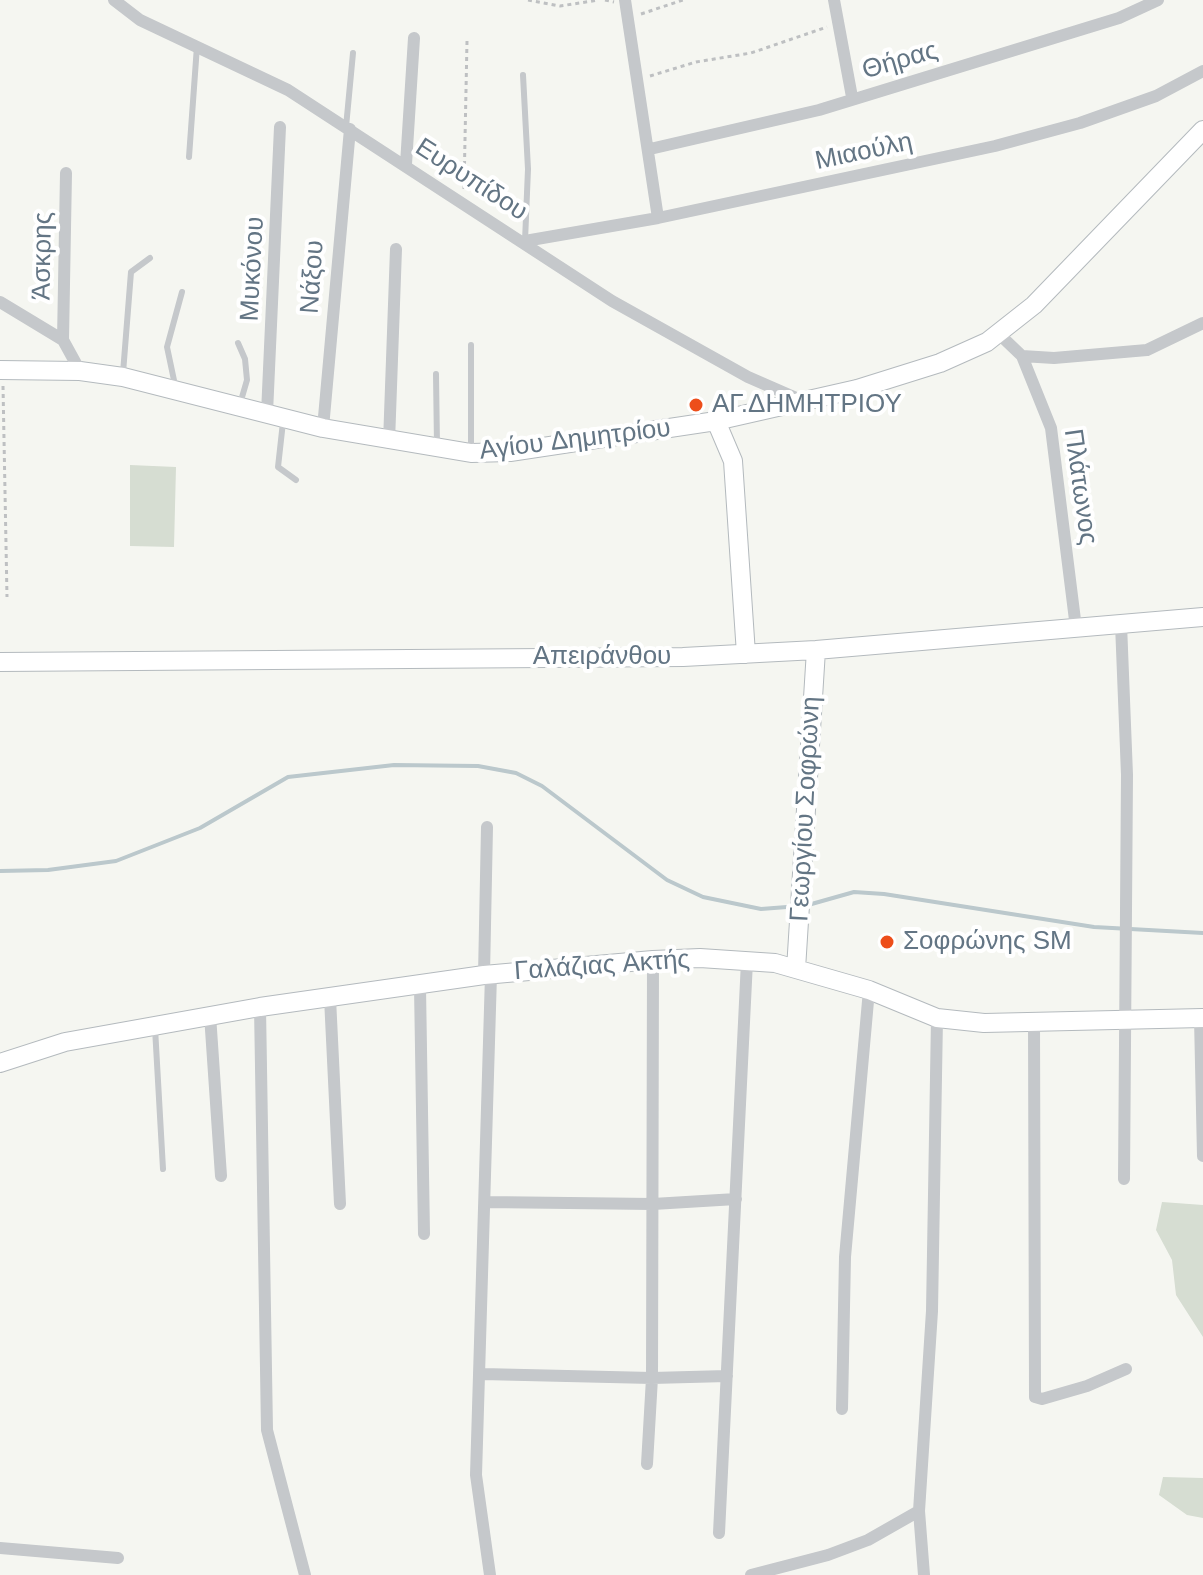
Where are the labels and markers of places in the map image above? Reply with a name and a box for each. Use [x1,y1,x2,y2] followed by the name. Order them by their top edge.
[712,389,902,421] place label: ΑΓ.ΔΗΜΗΤΡΙΟΥ
[687,396,705,414] marker: ΑΓ.ΔΗΜΗΤΡΙΟΥ
[903,926,1072,958] place label: Σοφρώνης SM
[878,933,896,951] marker: Σοφρώνης SM

